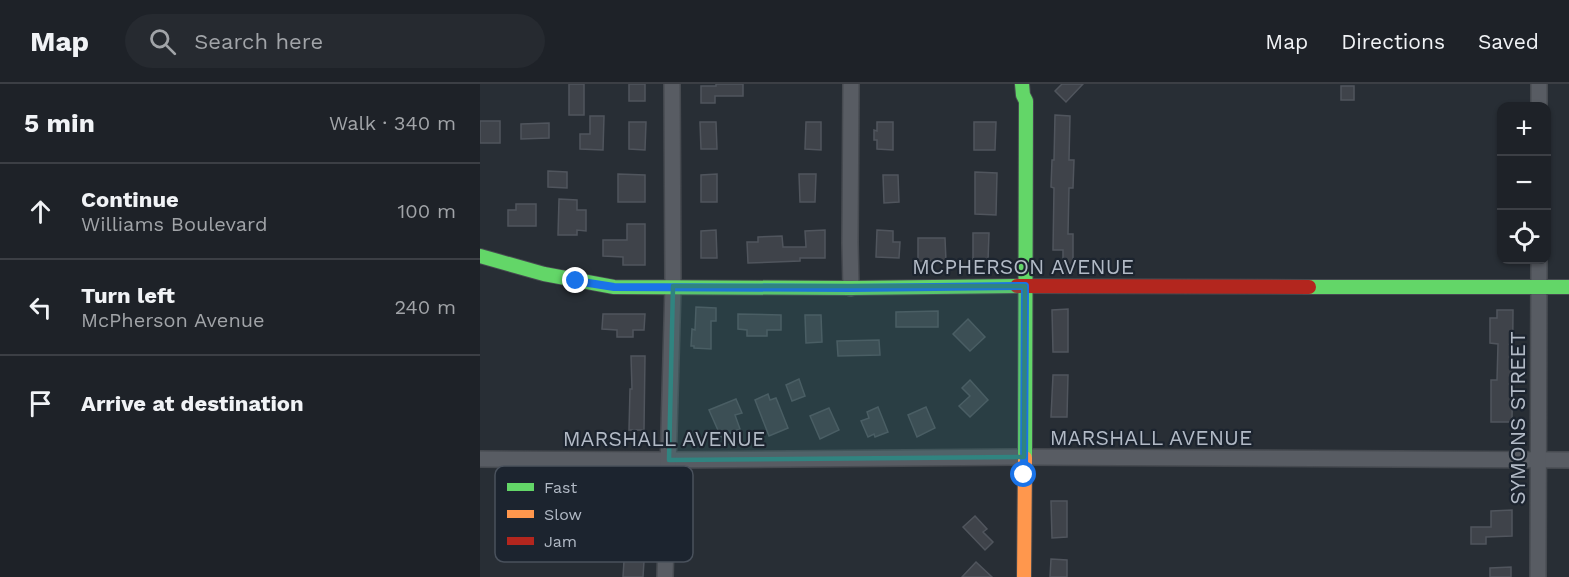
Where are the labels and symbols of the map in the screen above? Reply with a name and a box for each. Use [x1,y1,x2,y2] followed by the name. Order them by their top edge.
[912,254,1134,279] street label: MCPHERSON AVENUE
[562,267,588,293] route end
[1505,331,1530,505] street label: SYMONS STREET
[1050,425,1252,450] street label: MARSHALL AVENUE
[563,426,765,451] street label: MARSHALL AVENUE
[1010,461,1036,487] route start
[495,466,693,562] legend
[544,478,577,497] text: Fast
[544,505,582,524] text: Slow
[544,532,577,551] text: Jam

